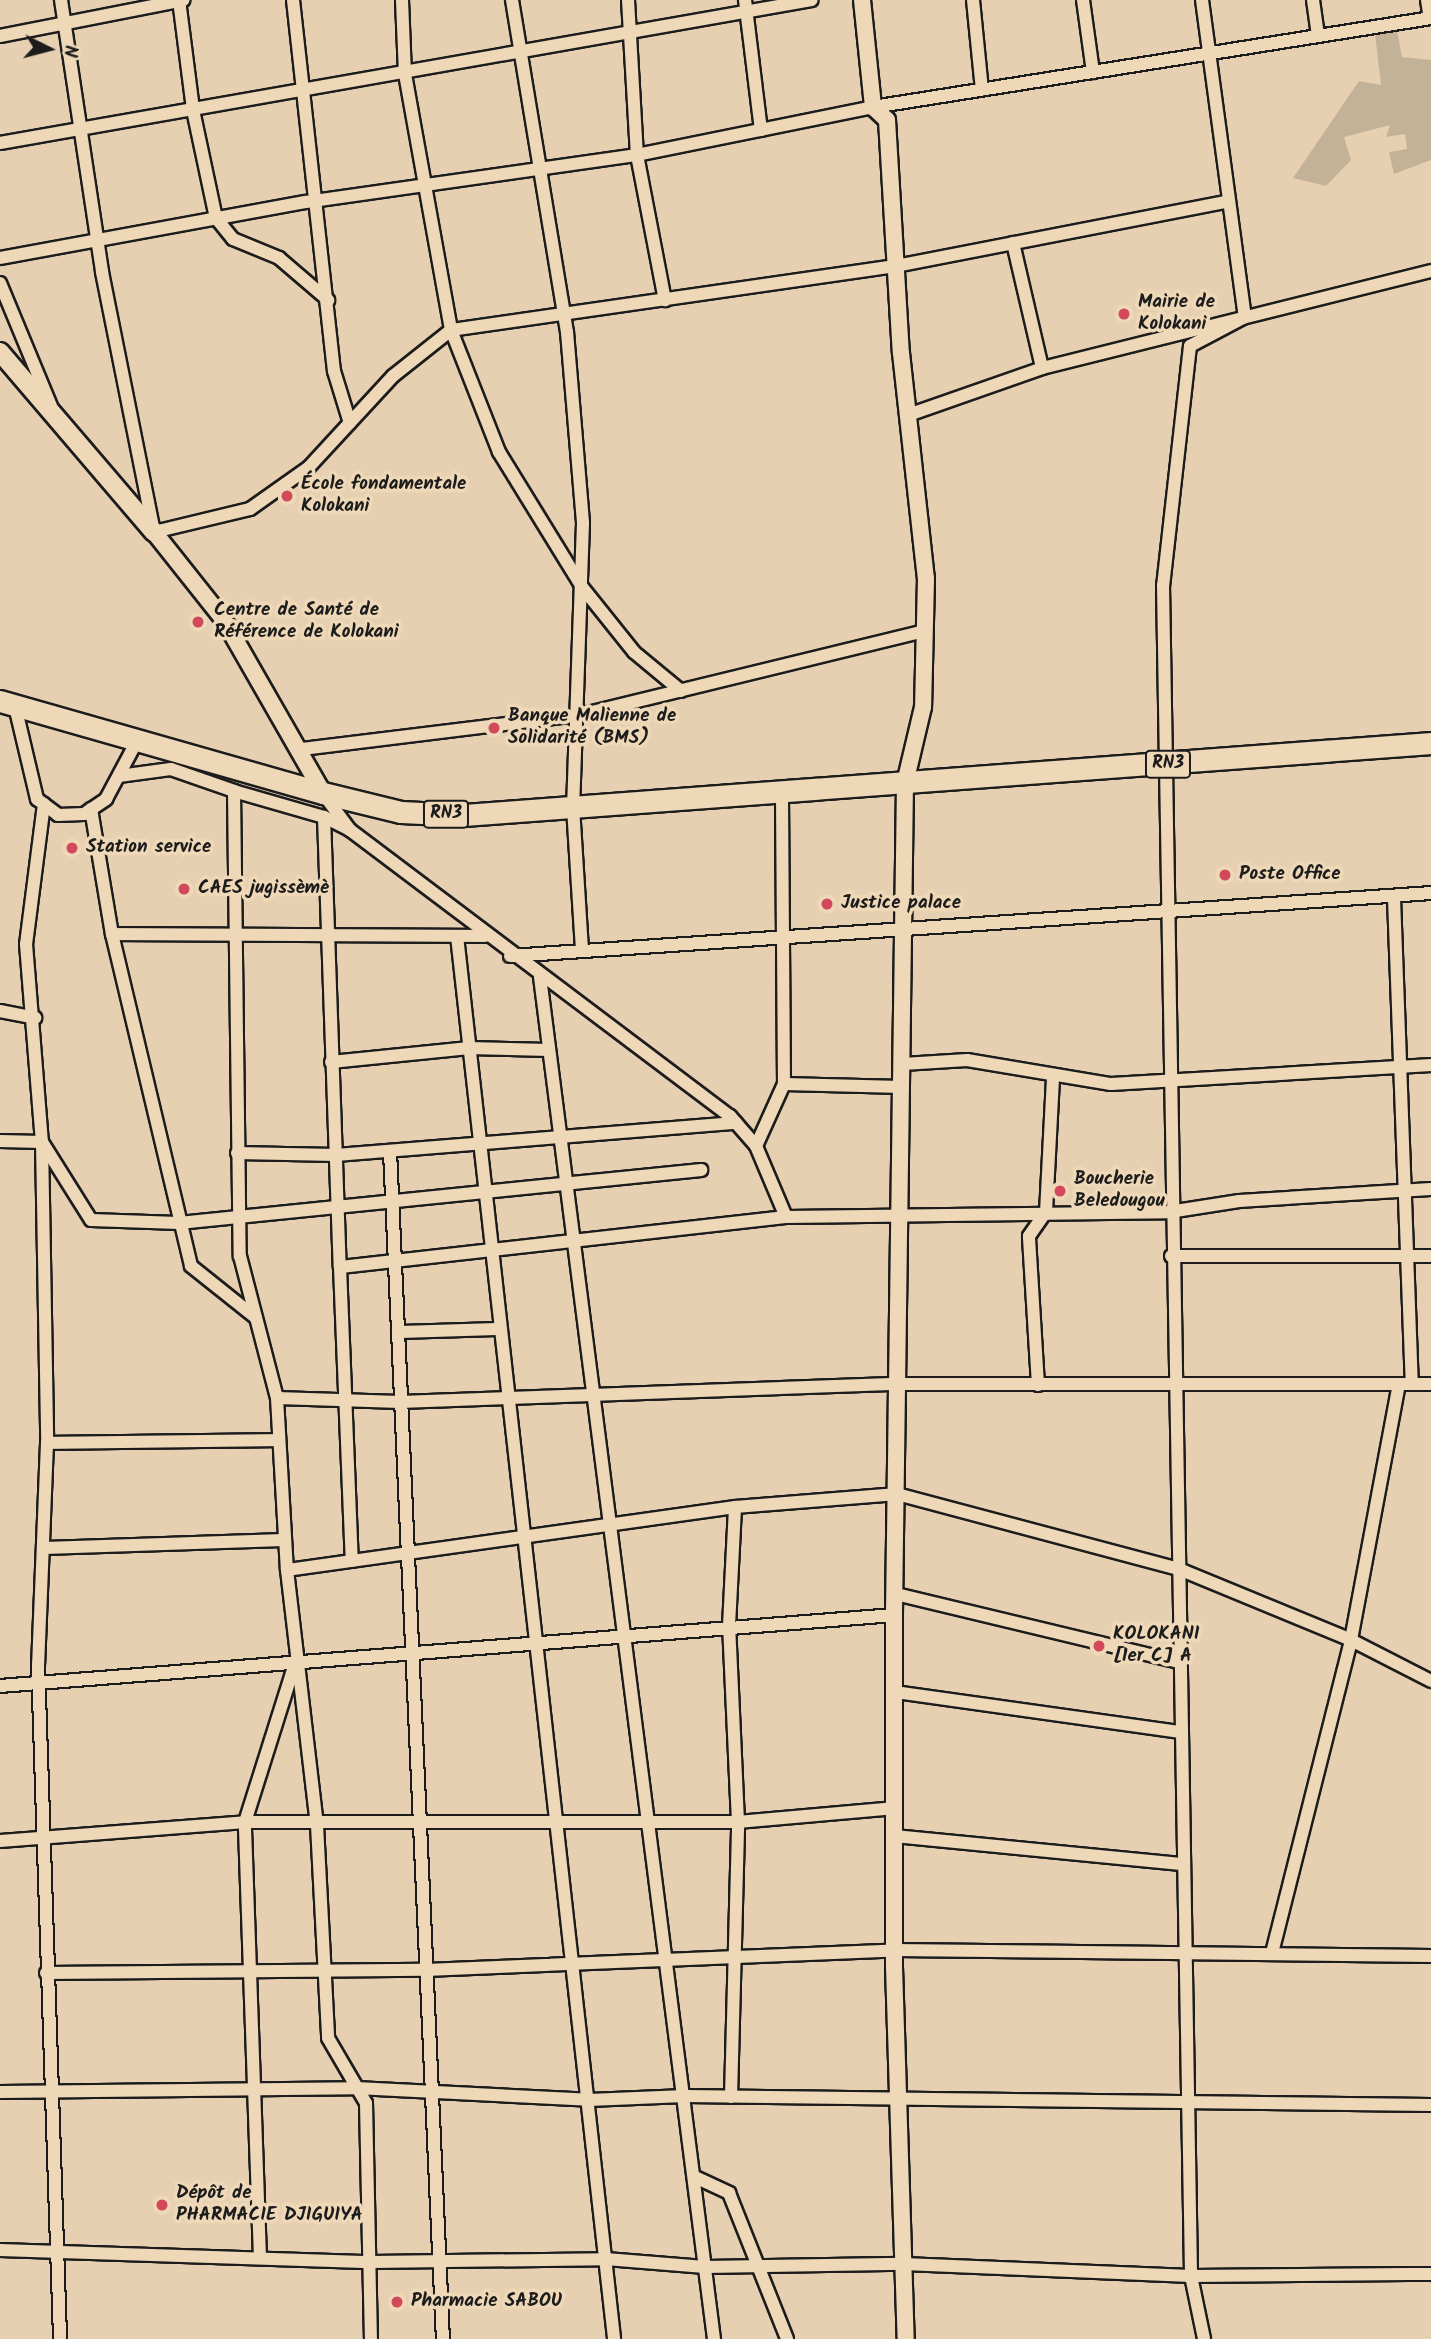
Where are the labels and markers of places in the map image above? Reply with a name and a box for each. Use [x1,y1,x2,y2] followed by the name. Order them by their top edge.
[1138,292,1215,336] place label: Mairie de Kolokani
[1116,306,1132,322] marker: Mairie de Kolokani
[301,474,466,518] place label: École fondamentale Kolokani
[279,488,295,504] marker: École fondamentale Kolokani
[214,600,399,644] place label: Centre de Santé de Référence de Kolokani
[188,612,208,632] marker: Centre de Santé de Référence de Kolokani
[508,706,676,750] place label: Banque Malienne de Solidarité (BMS)
[486,720,502,736] marker: Banque Malienne de Solidarité (BMS)
[86,837,211,859] place label: Station service
[64,840,80,856] marker: Station service
[1239,864,1341,886] place label: Poste Office
[1217,867,1233,883] marker: Poste Office
[198,878,329,900] place label: CAES jugissèmè
[176,881,192,897] marker: CAES jugissèmè
[841,893,961,915] place label: Justice palace
[819,896,835,912] marker: Justice palace
[1074,1169,1165,1213] place label: Boucherie Beledougou
[1052,1183,1068,1199] marker: Boucherie Beledougou
[1113,1624,1200,1668] place label: KOLOKANI [1er C] A
[1091,1638,1107,1654] marker: KOLOKANI [1er C] A
[176,2183,363,2227] place label: Dépôt de PHARMACIE DJIGUIYA
[154,2197,170,2213] marker: Dépôt de PHARMACIE DJIGUIYA
[411,2291,562,2313] place label: Pharmacie SABOU
[389,2294,405,2310] marker: Pharmacie SABOU

